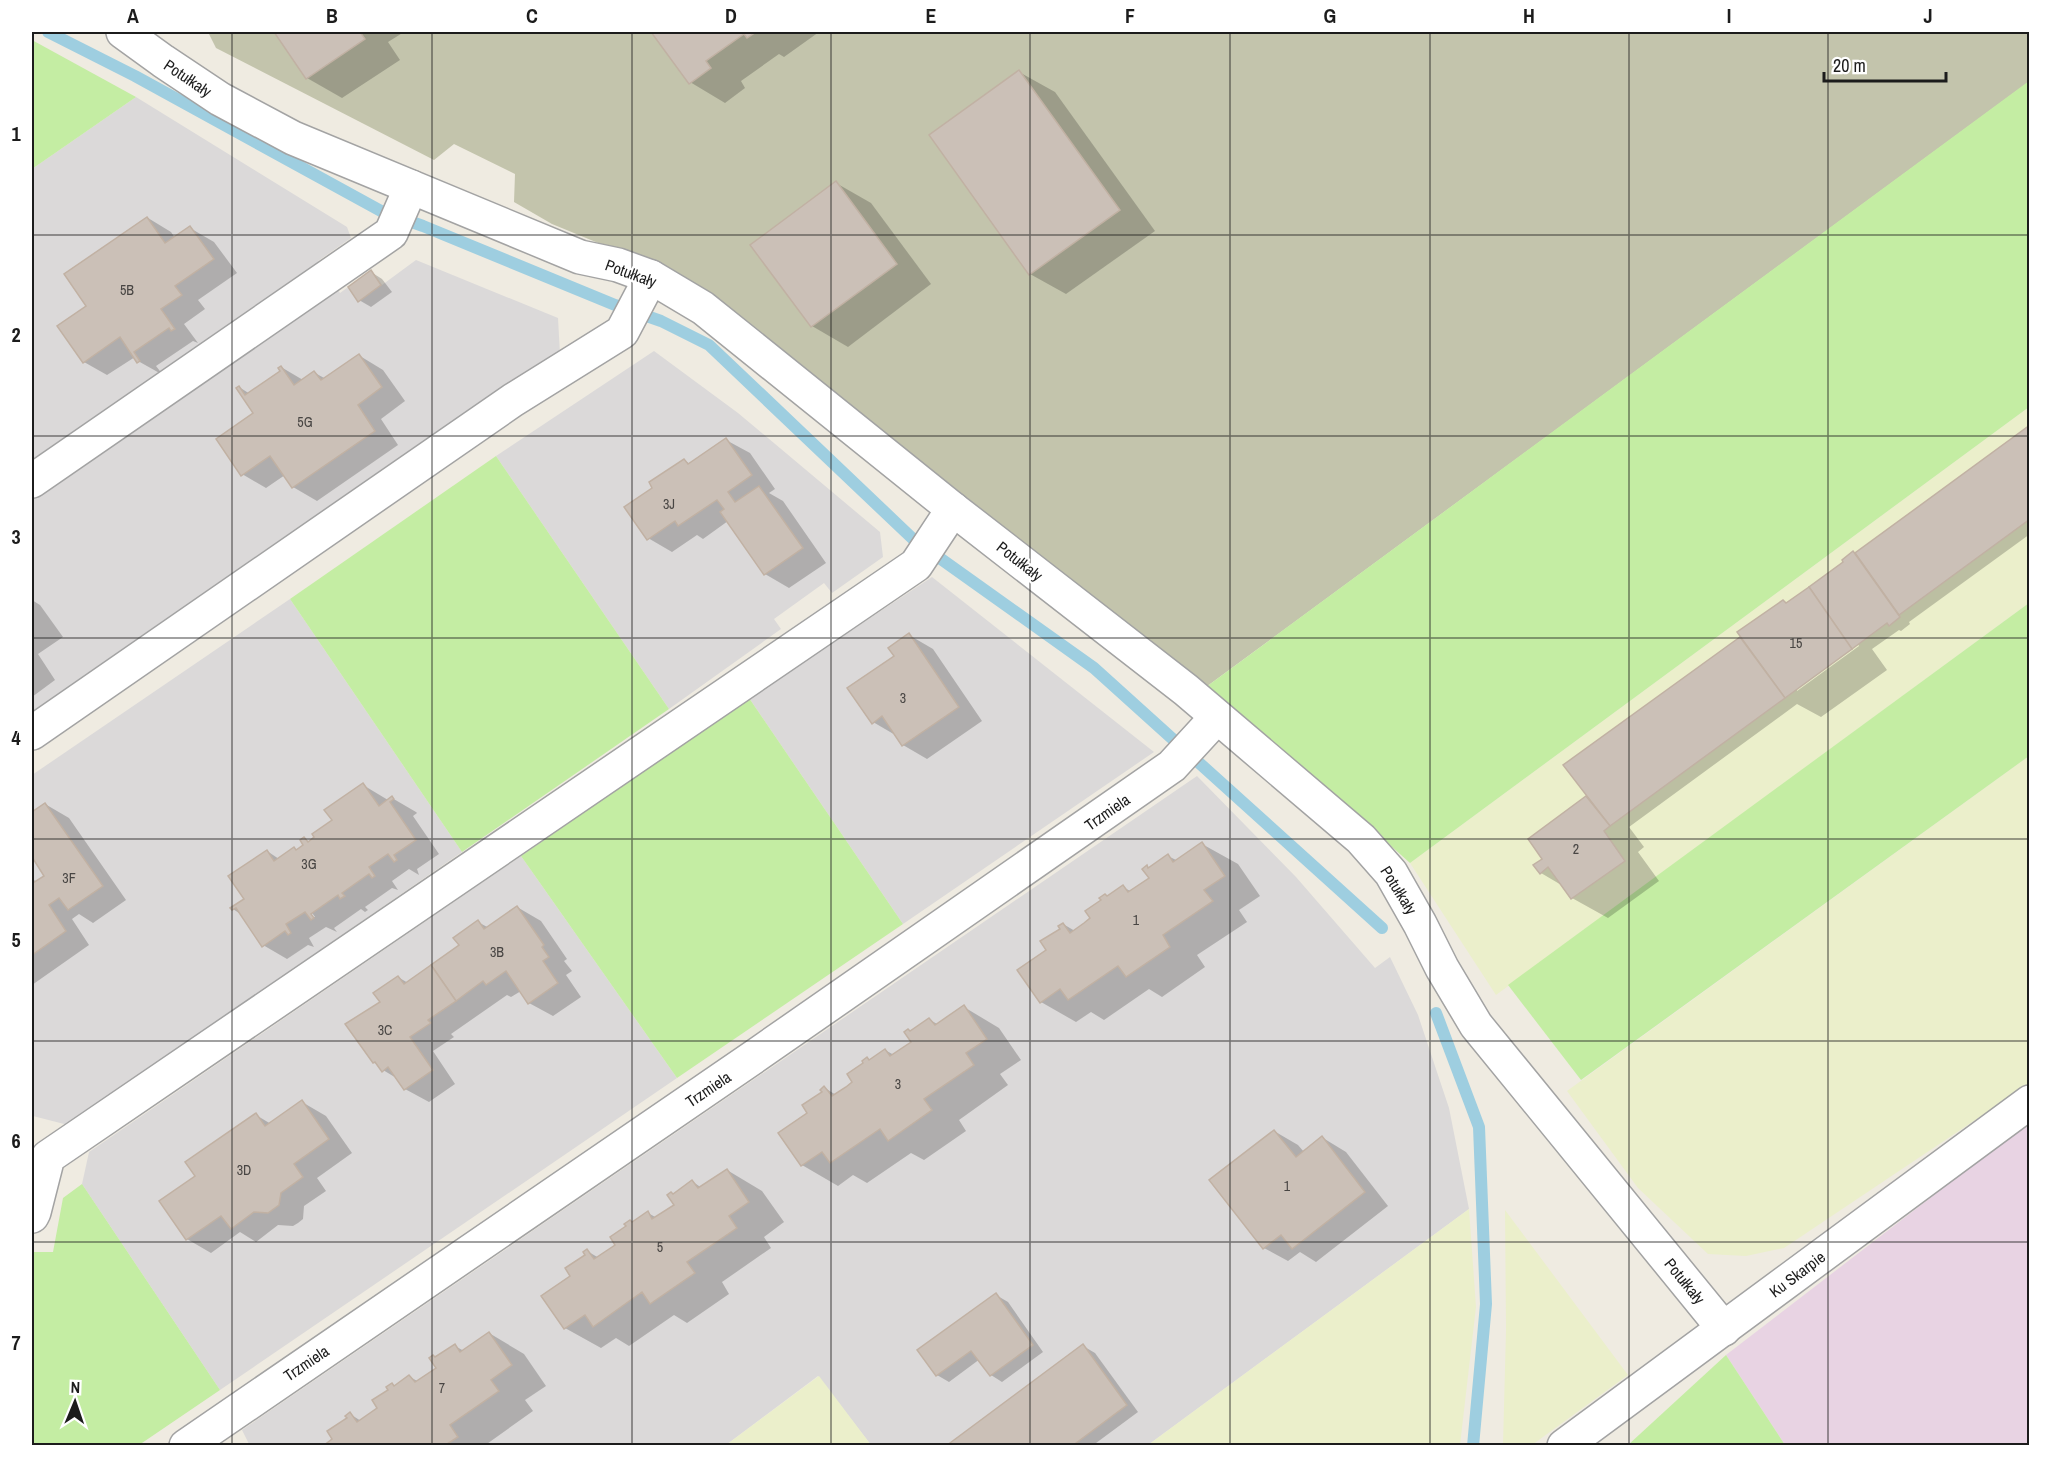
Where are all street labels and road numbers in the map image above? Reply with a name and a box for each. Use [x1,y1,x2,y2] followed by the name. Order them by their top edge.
[160,54,217,102] street label: Potułkały
[602,254,660,293] street label: Potułkały
[992,536,1048,586] street label: Potułkały
[1080,788,1135,836] street label: Trzmiela
[1376,862,1423,919] street label: Potułkały
[681,1065,736,1112] street label: Trzmiela
[1764,1246,1830,1302] street label: Ku Skarpie
[1660,1253,1711,1309] street label: Potułkały
[279,1339,334,1386] street label: Trzmiela

